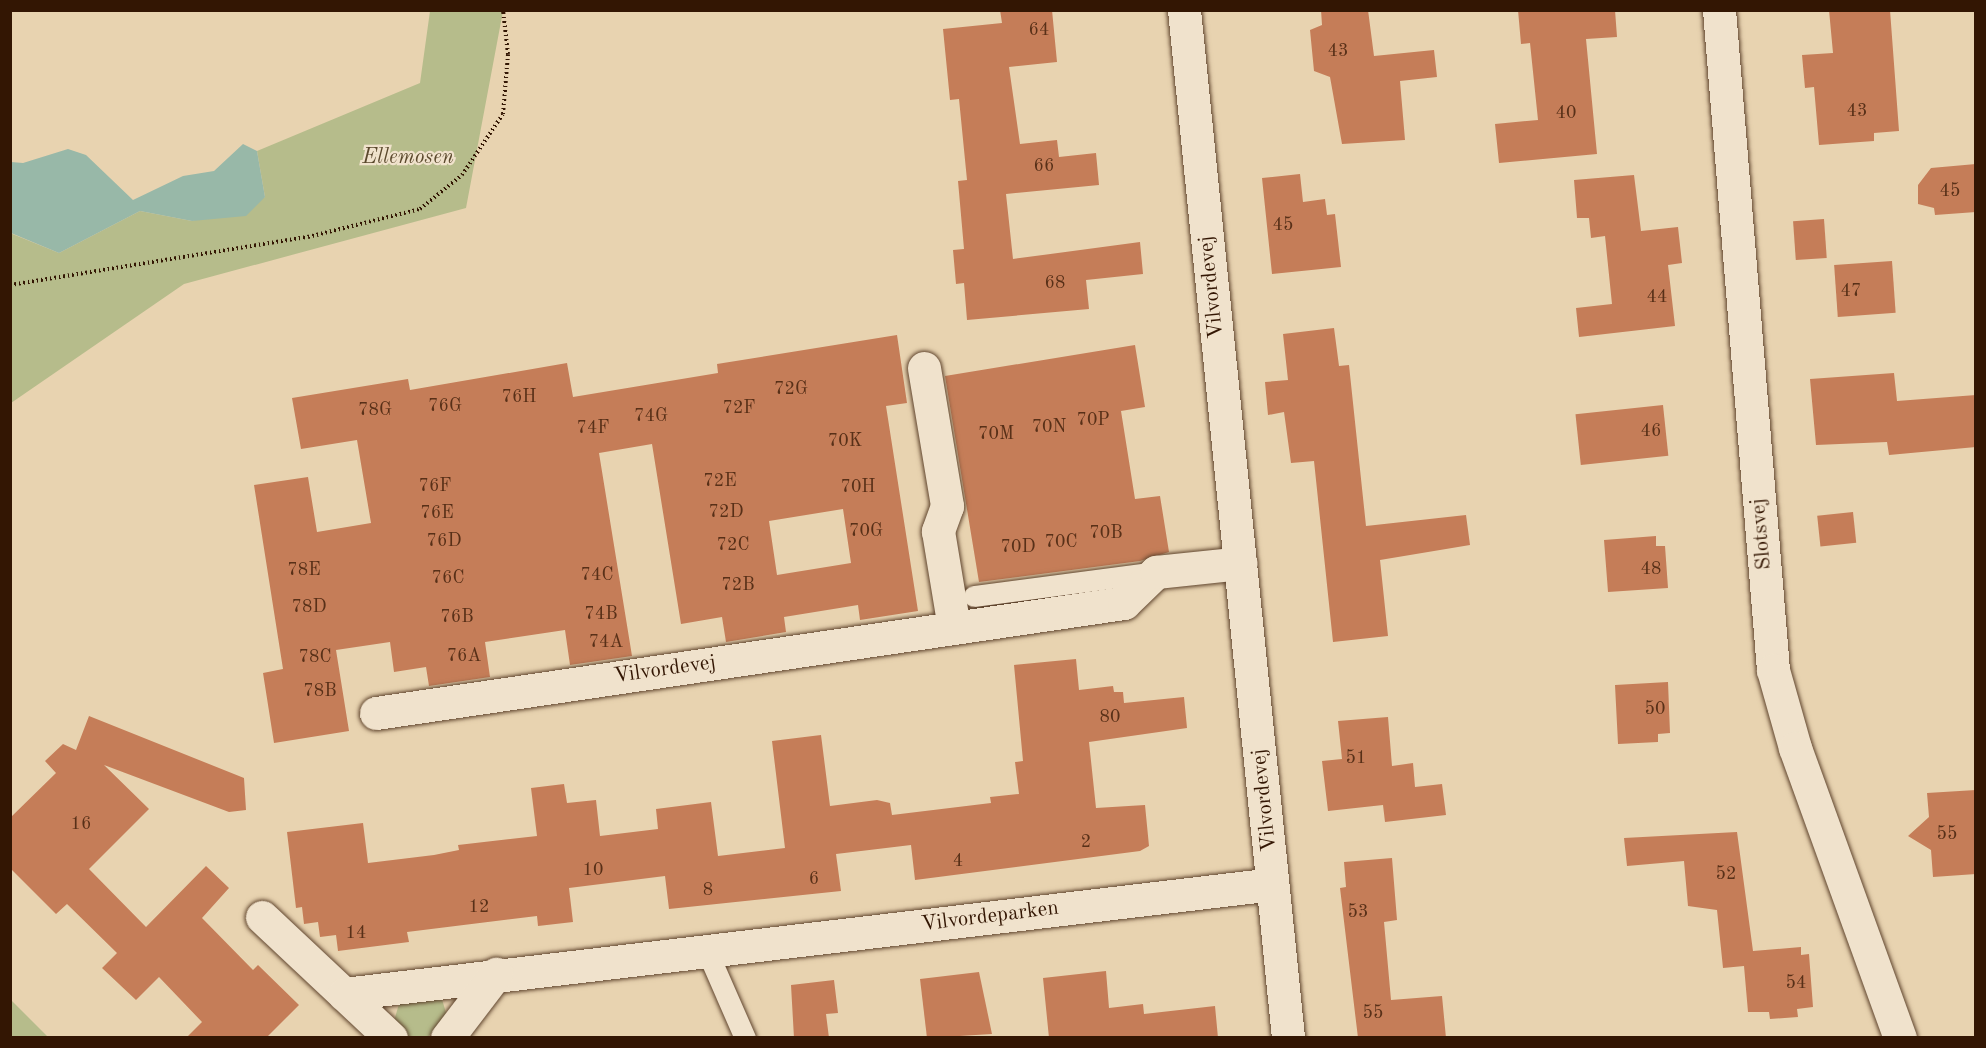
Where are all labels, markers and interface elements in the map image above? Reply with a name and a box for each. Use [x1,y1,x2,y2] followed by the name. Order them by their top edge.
[1029,19,1049,41] house number: 64
[1328,40,1348,62] house number: 43
[1847,100,1867,122] house number: 43
[1556,102,1576,124] house number: 40
[362,145,454,171] park label: Ellemosen
[1034,155,1054,177] house number: 66
[1940,180,1960,202] house number: 45
[1273,214,1293,236] house number: 45
[1194,235,1230,339] street label: Vilvordevej
[1045,272,1065,294] house number: 68
[1841,280,1861,302] house number: 47
[1647,286,1667,308] house number: 44
[774,378,808,400] house number: 72G
[501,386,537,408] house number: 76H
[428,395,462,417] house number: 76G
[722,397,756,419] house number: 72F
[358,399,392,421] house number: 78G
[634,405,668,427] house number: 74G
[1076,409,1110,431] house number: 70P
[1032,416,1066,438] house number: 70N
[576,417,610,439] house number: 74F
[1641,420,1661,442] house number: 46
[978,423,1014,445] house number: 70M
[828,430,862,452] house number: 70K
[703,470,737,492] house number: 72E
[418,475,452,497] house number: 76F
[840,476,876,498] house number: 70H
[1746,497,1778,571] street label: Slotsvej
[709,501,743,523] house number: 72D
[420,502,454,524] house number: 76E
[849,520,883,542] house number: 70G
[1089,522,1123,544] house number: 70B
[427,530,461,552] house number: 76D
[1045,531,1077,553] house number: 70C
[717,534,749,556] house number: 72C
[1001,536,1035,558] house number: 70D
[1641,558,1661,580] house number: 48
[287,559,321,581] house number: 78E
[581,564,613,586] house number: 74C
[432,567,464,589] house number: 76C
[721,574,755,596] house number: 72B
[292,596,326,618] house number: 78D
[584,603,618,625] house number: 74B
[440,606,474,628] house number: 76B
[589,631,623,653] house number: 74A
[447,645,481,667] house number: 76A
[299,646,331,668] house number: 78C
[612,650,718,690] street label: Vilvordevej
[303,680,337,702] house number: 78B
[1645,698,1665,720] house number: 50
[1100,706,1120,728] house number: 80
[1346,747,1366,769] house number: 51
[1247,748,1283,852] street label: Vilvordevej
[71,813,91,835] house number: 16
[1937,823,1957,845] house number: 55
[1081,831,1091,853] house number: 2
[953,850,963,872] house number: 4
[583,859,603,881] house number: 10
[1716,863,1736,885] house number: 52
[809,868,819,890] house number: 6
[703,879,713,901] house number: 8
[469,896,489,918] house number: 12
[920,896,1060,938] street label: Vilvordeparken
[1348,901,1368,923] house number: 53
[346,922,366,944] house number: 14
[1786,972,1806,994] house number: 54
[1363,1002,1383,1024] house number: 55

